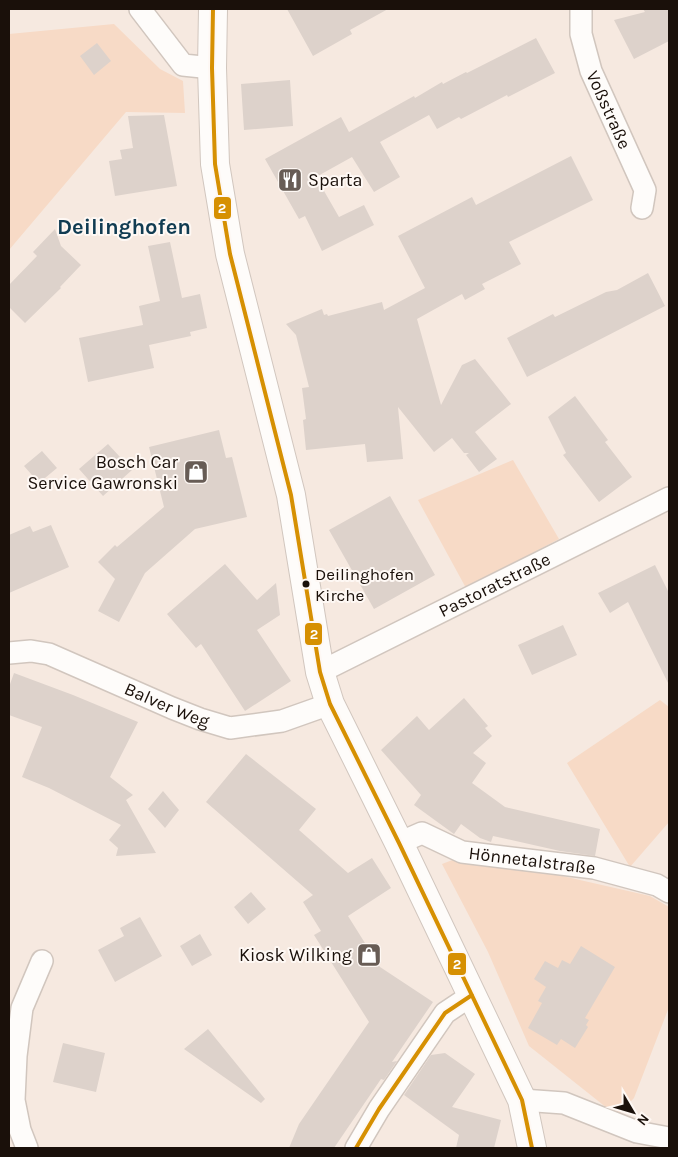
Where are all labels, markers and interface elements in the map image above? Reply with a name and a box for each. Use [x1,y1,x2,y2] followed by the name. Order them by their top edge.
[581,67,636,152] street label: Voßstraße
[277,167,303,193] restaurant icon: Sparta
[308,169,363,191] place label: Sparta
[213,196,232,220] line badge: 2
[218,200,226,217] text: 2
[57,214,191,240] district label: Deilinghofen
[27,451,178,494] place label: Bosch Car Service Gawronski
[183,459,209,485] shop icon: Bosch Car Service Gawronski
[435,548,554,622] street label: Pastoratstraße
[315,564,414,605] place label: Deilinghofen Kirche
[301,579,311,589] marker: Deilinghofen Kirche
[304,622,323,646] line badge: 2
[310,626,318,643] text: 2
[121,678,212,732] street label: Balver Weg
[467,842,597,879] street label: Hönnetalstraße
[356,942,382,968] shop icon: Kiosk Wilking
[239,944,352,966] place label: Kiosk Wilking
[447,952,467,976] line badge: 2
[453,956,461,973] text: 2
[608,1087,658,1137] north arrow
[633,1111,653,1129] text: N

